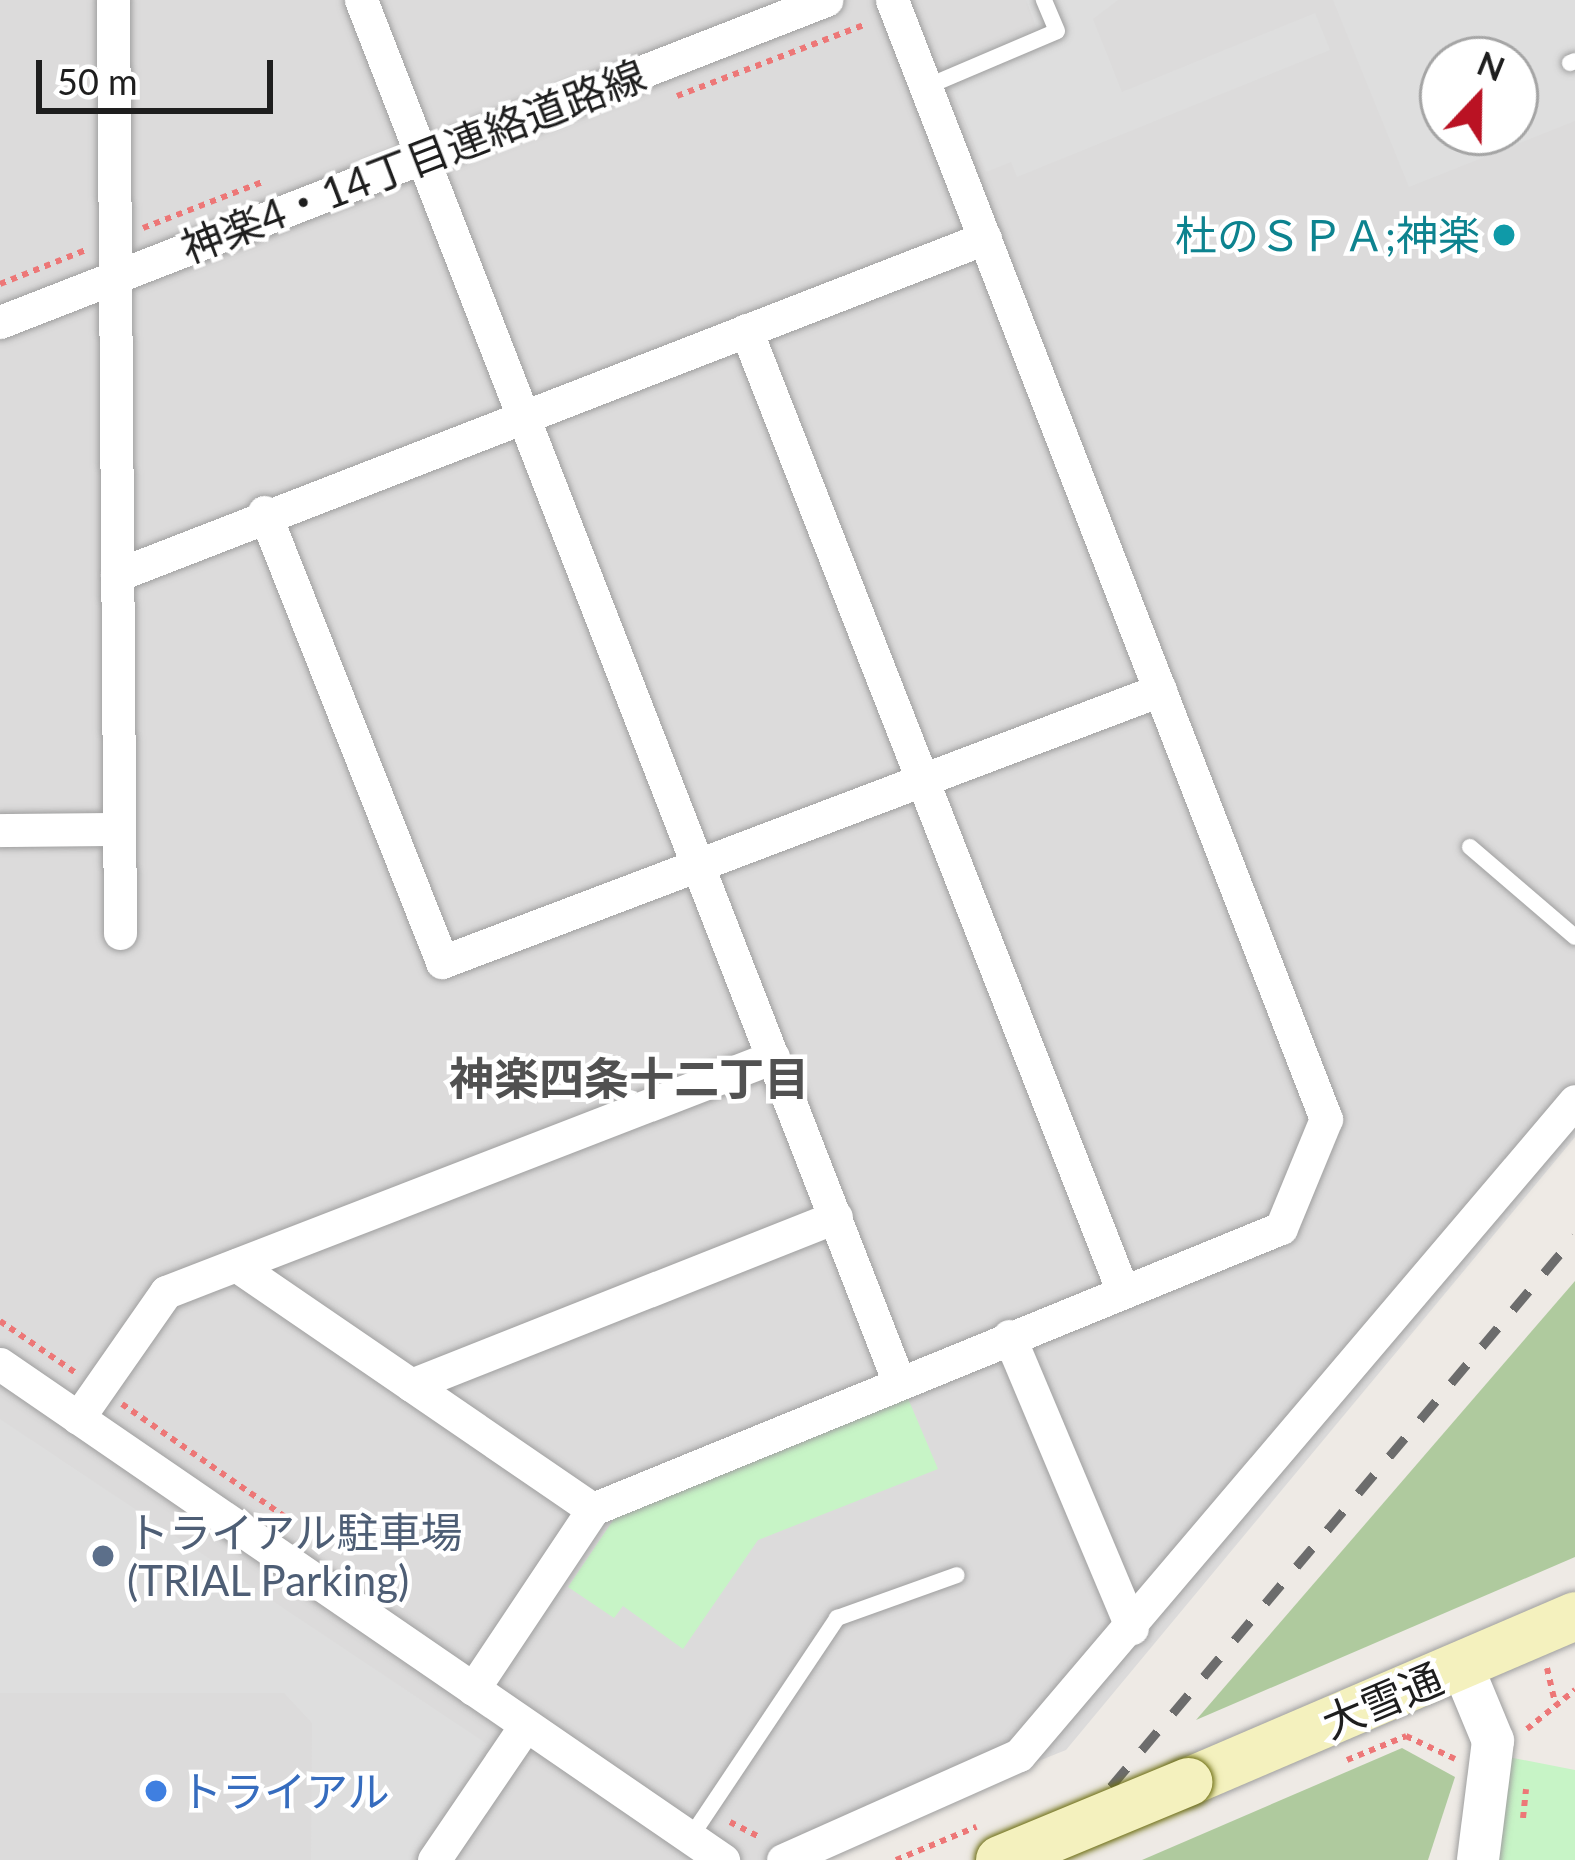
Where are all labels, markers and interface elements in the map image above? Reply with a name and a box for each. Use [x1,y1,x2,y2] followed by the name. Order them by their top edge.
[42,36,279,110] scale bar
[1419,36,1539,156] north arrow
[1472,42,1511,89] text: N
[174,49,652,273] street label: 神楽4・14丁目連絡道路線
[57,59,138,103] text: 50 m
[1175,210,1480,260] place label: 杜のＳＰＡ;神楽
[1491,222,1517,248] marker: 杜のＳＰＡ;神楽
[449,1052,809,1106] district label: 神楽四条十二丁目
[127,1507,463,1606] place label: トライアル駐車場 (TRIAL Parking)
[90,1543,116,1569] marker: トライアル駐車場 (TRIAL Parking)
[1314,1652,1450,1748] street label: 大雪通
[180,1766,390,1816] place label: トライアル
[143,1778,169,1804] marker: トライアル

